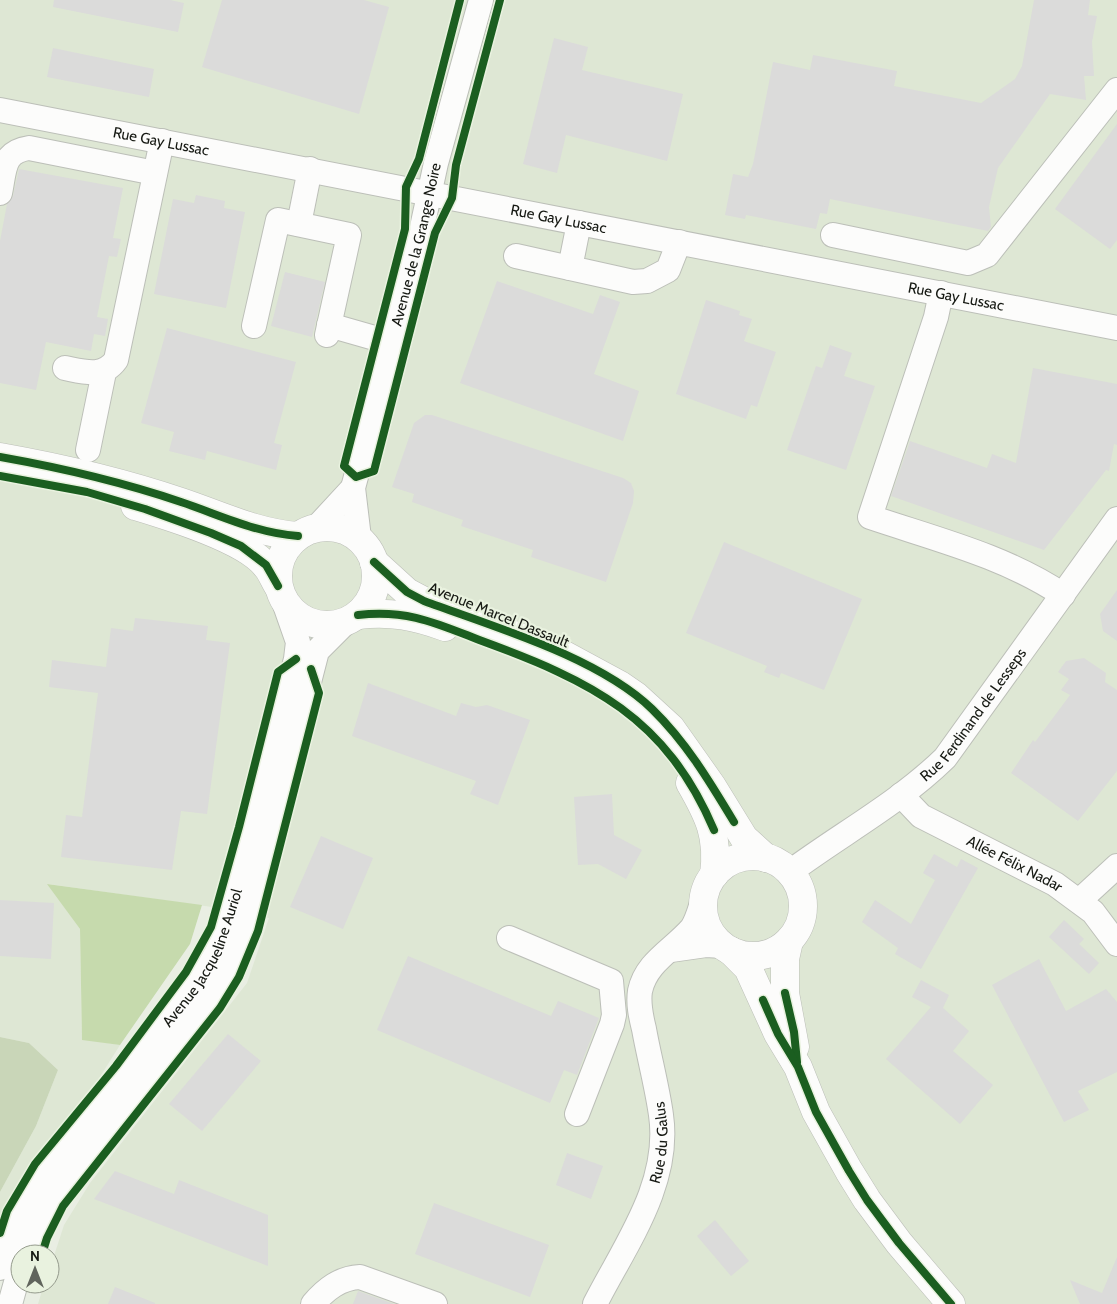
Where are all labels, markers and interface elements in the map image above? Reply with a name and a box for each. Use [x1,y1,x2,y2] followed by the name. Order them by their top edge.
[111,123,211,160] street label: Rue Gay Lussac
[387,161,445,328] street label: Avenue de la Grange Noire
[509,201,608,237] street label: Rue Gay Lussac
[906,278,1006,315] street label: Rue Gay Lussac
[426,579,572,651] street label: Avenue Marcel Dassault
[917,645,1030,785] street label: Rue Ferdinand de Lesseps
[964,832,1066,896] street label: Allée Félix Nadar
[159,886,246,1030] street label: Avenue Jacqueline Auriol
[646,1100,671,1186] street label: Rue du Galus
[10,1244,60,1294] north arrow
[30,1247,40,1265] text: N

